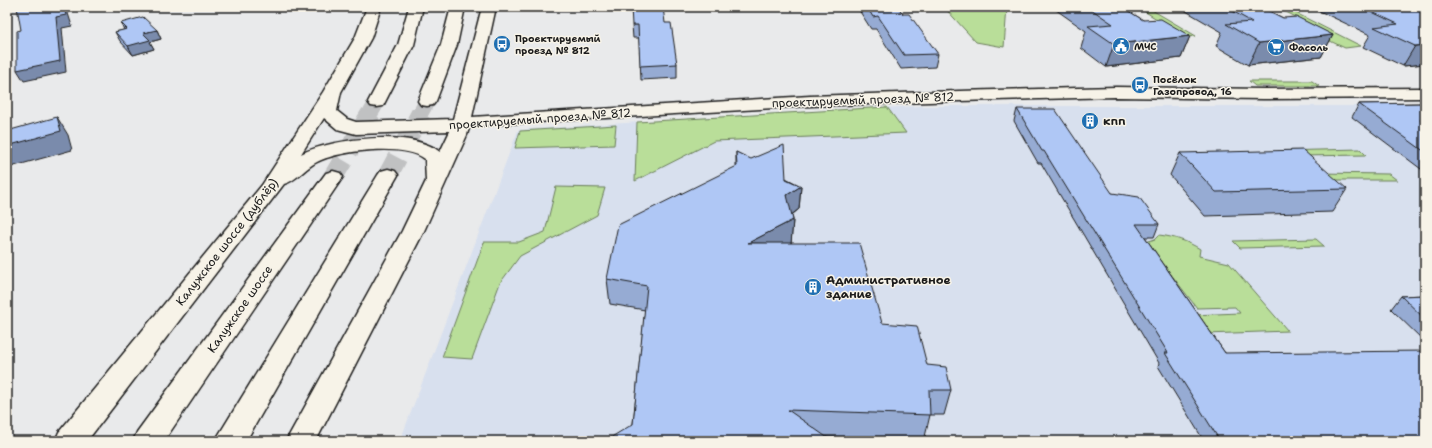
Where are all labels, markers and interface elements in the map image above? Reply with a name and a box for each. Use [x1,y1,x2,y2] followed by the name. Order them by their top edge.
[515,32,601,57] place label: Проектируемый проезд № 812
[492,34,512,54] bus stop icon: Проектируемый проезд № 812
[1111,36,1131,56] public building icon: МЧС
[1266,37,1286,57] supermarket icon: Фасоль
[1134,40,1157,53] place label: МЧС
[1289,41,1328,54] place label: Фасоль
[1153,73,1232,98] place label: Посёлок Газопровод, 16
[1130,75,1150,95] bus stop icon: Посёлок Газопровод, 16
[772,89,954,111] street label: проектируемый проезд № 812
[448,105,632,133] street label: проектируемый проезд № 812
[1080,111,1100,131] building icon: кпп
[1103,113,1126,129] place label: кпп
[173,176,281,308] street label: Калужское шоссе (дублёр)
[204,262,276,356] street label: Калужское шоссе
[826,272,951,302] place label: Административное здание
[803,277,823,297] building icon: Административное здание

